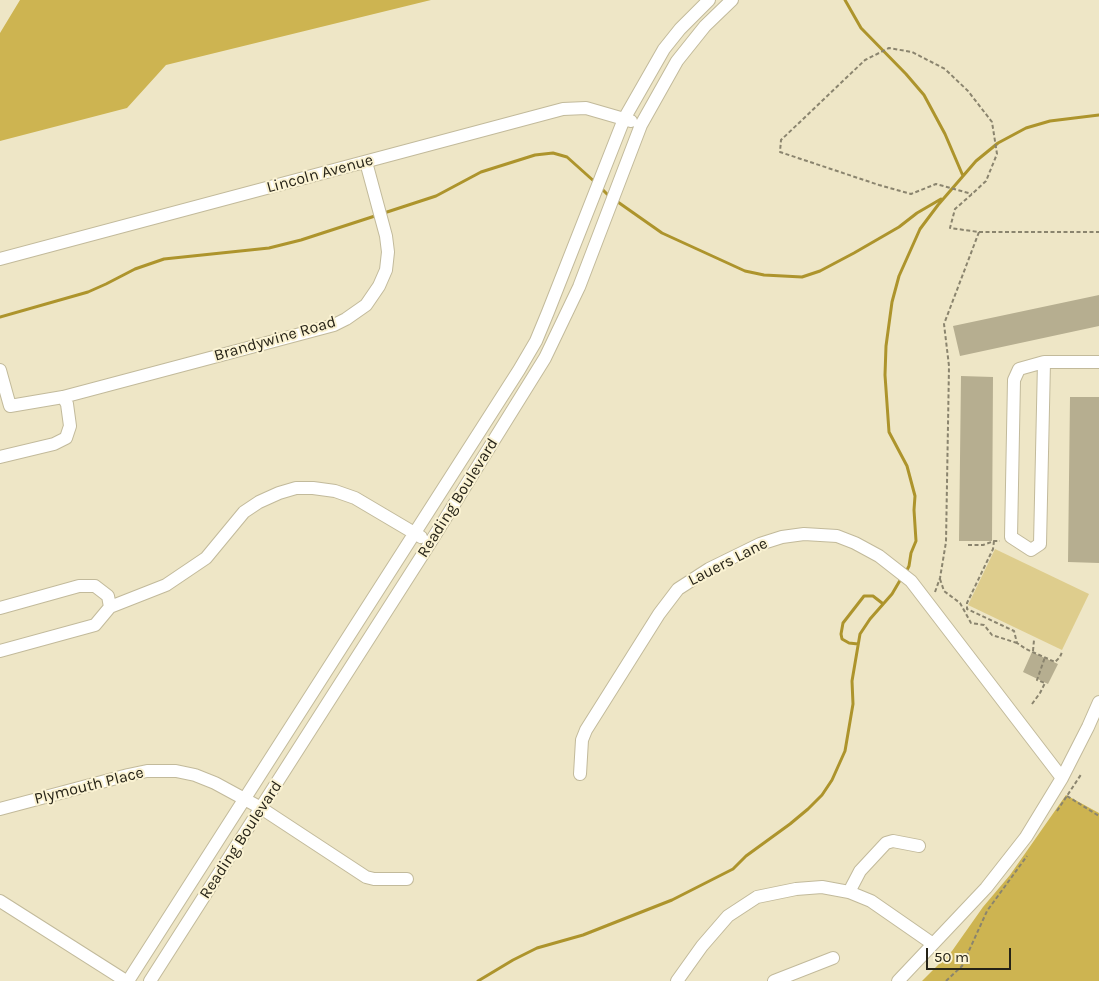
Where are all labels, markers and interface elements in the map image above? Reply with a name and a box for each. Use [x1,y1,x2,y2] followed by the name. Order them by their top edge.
[265,151,375,197] street label: Lincoln Avenue
[212,312,338,366] street label: Brandywine Road
[414,435,502,561] street label: Reading Boulevard
[685,534,771,590] street label: Lauers Lane
[32,763,146,809] street label: Plymouth Place
[196,777,286,903] street label: Reading Boulevard
[929,938,1014,970] scale bar
[934,948,969,966] text: 50 m

